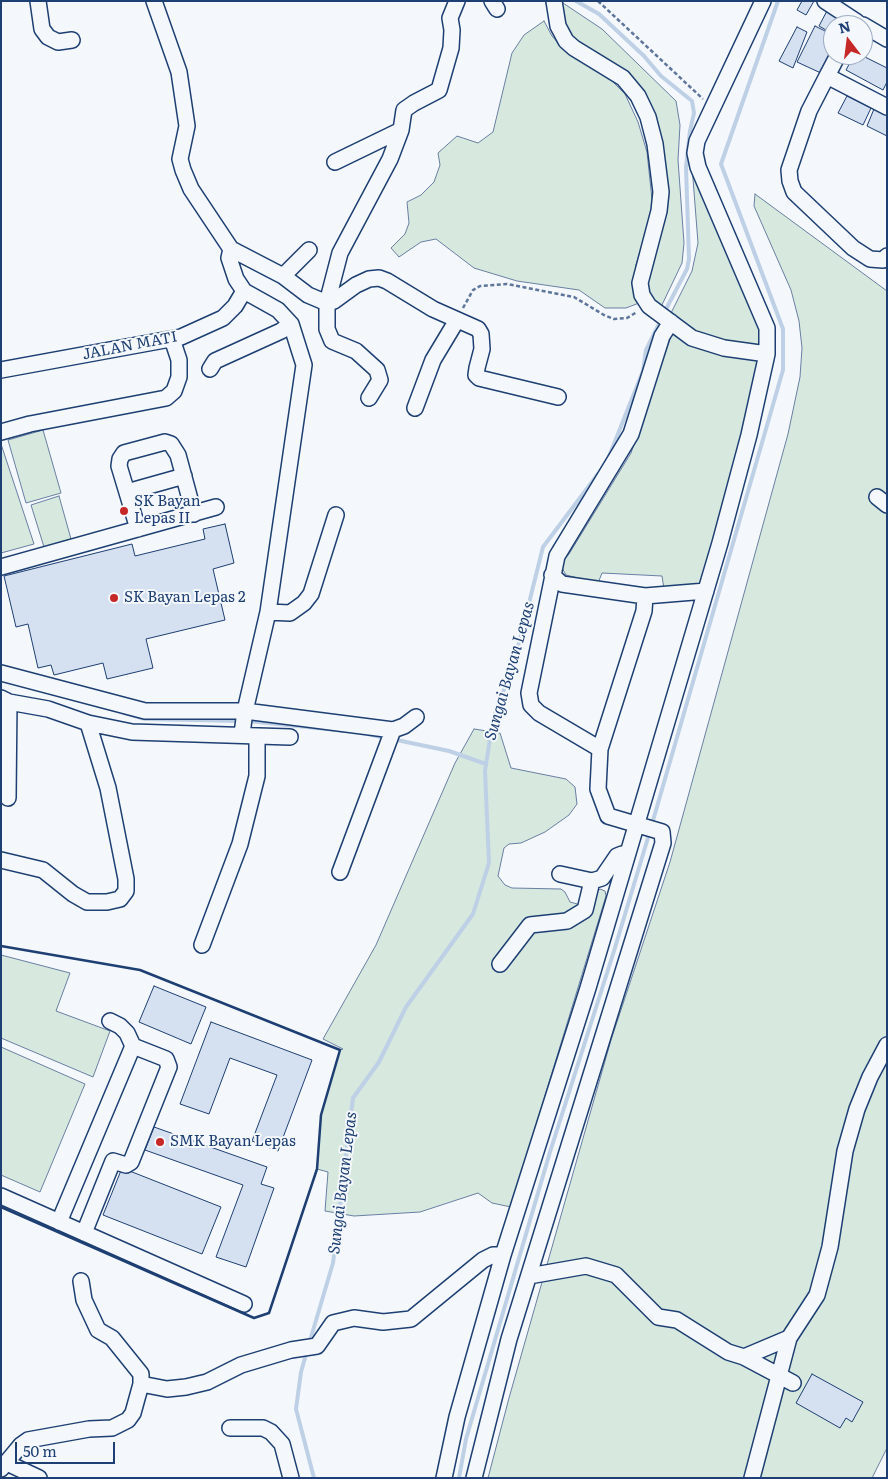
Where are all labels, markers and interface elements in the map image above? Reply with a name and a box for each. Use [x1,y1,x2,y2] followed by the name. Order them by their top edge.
[823,15,873,65] north arrow
[836,15,853,38] text: N
[81,328,179,364] street label: JALAN MATI
[134,493,201,528] place label: SK Bayan Lepas II
[118,505,130,517] marker: SK Bayan Lepas II
[124,589,245,607] place label: SK Bayan Lepas 2
[108,592,120,604] marker: SK Bayan Lepas 2
[481,599,539,743] water label: Sungai Bayan Lepas
[325,1111,361,1255] water label: Sungai Bayan Lepas
[170,1133,296,1151] place label: SMK Bayan Lepas
[154,1136,166,1148] marker: SMK Bayan Lepas
[18,1432,118,1464] scale bar
[23,1439,57,1462] text: 50 m

